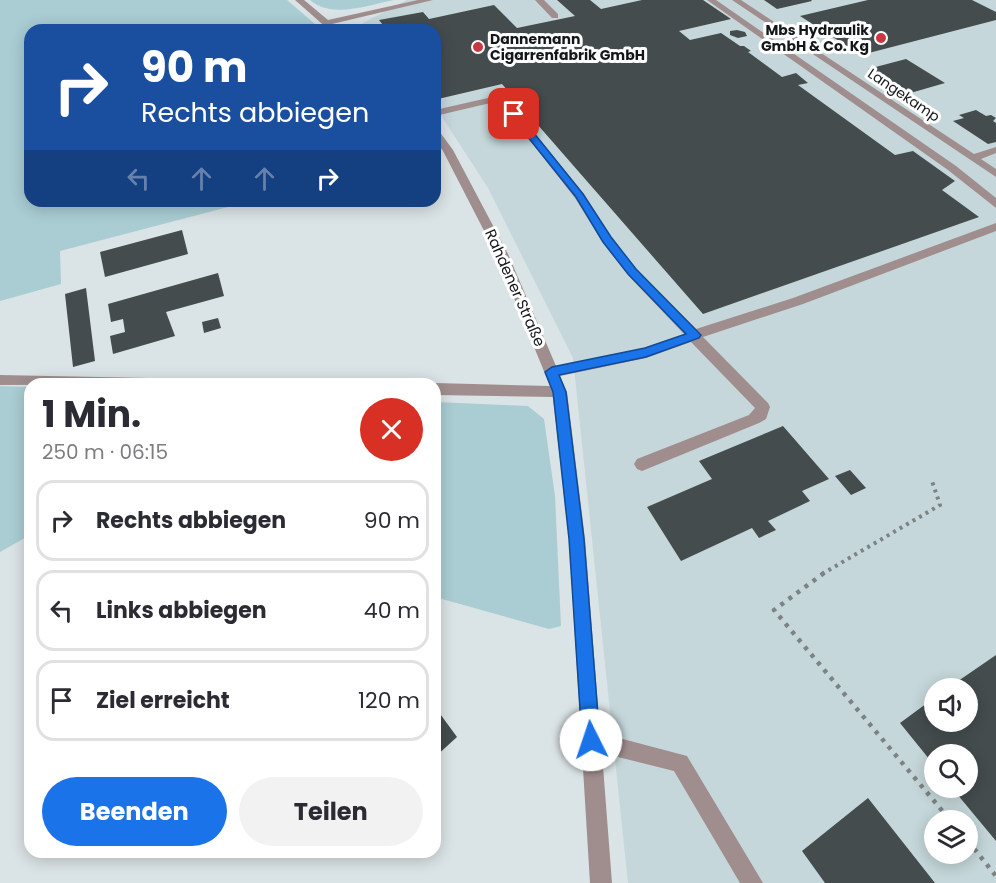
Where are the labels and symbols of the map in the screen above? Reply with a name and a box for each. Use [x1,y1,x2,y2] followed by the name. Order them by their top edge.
[761,20,869,56] place label: Mbs Hydraulik GmbH & Co. Kg
[490,29,645,65] place label: Dannemann Cigarrenfabrik GmbH
[874,31,888,45] marker: Mbs Hydraulik GmbH & Co. Kg
[471,40,485,54] marker: Dannemann Cigarrenfabrik GmbH
[864,63,944,127] street label: Langekamp
[488,88,539,139] pin
[480,226,551,350] street label: Rahdener Straße
[559,708,623,772] position arrow

